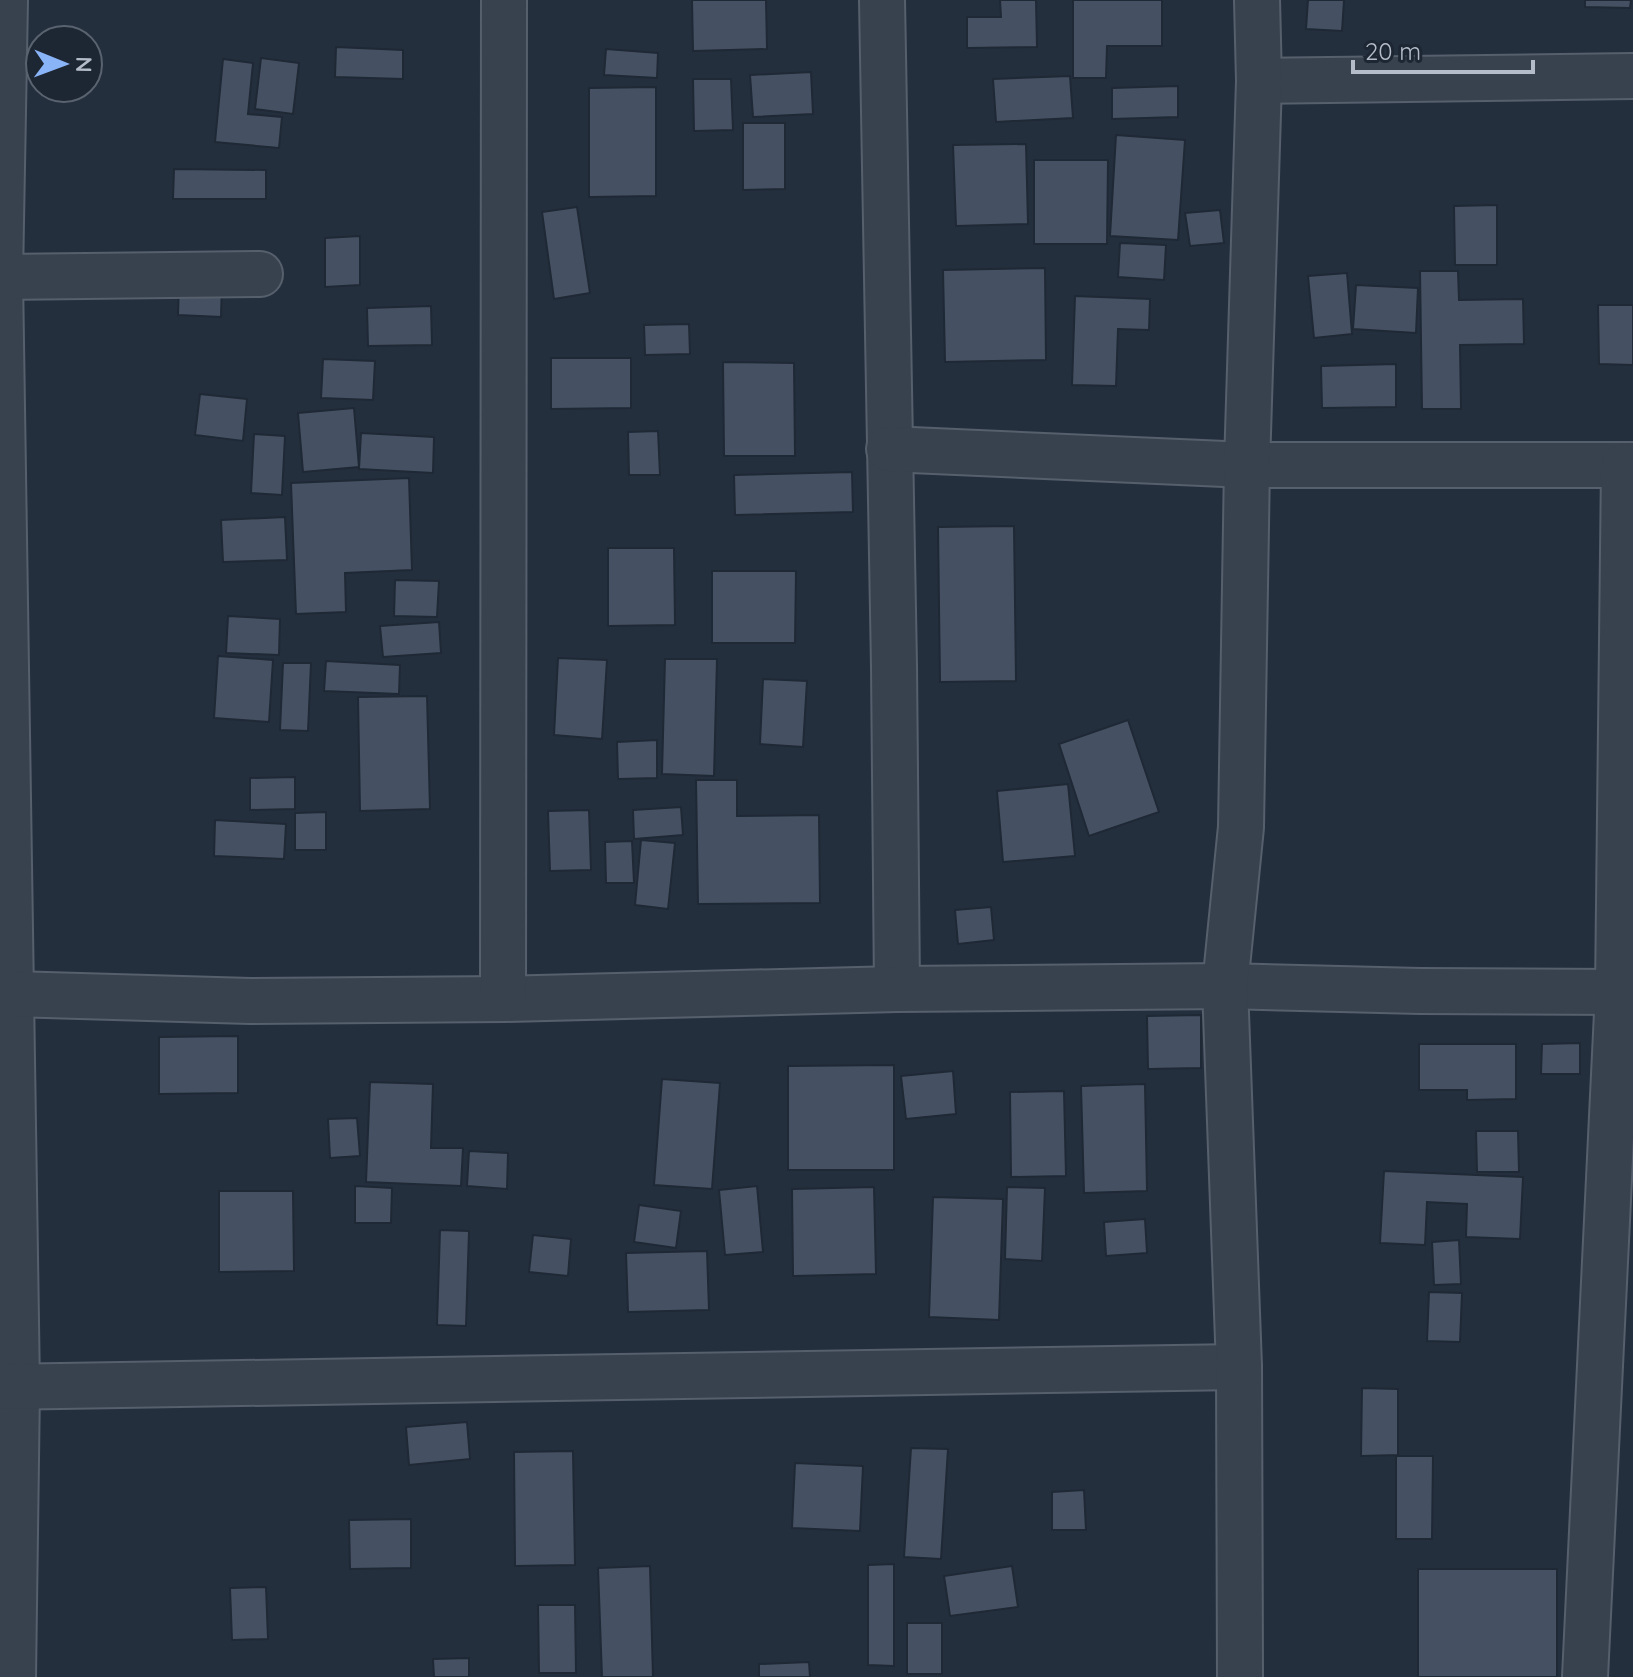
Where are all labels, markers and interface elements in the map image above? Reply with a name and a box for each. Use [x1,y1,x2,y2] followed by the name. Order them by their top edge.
[24,24,104,104] north arrow
[1353,24,1533,74] scale bar
[1365,36,1421,66] text: 20 m
[70,56,98,73] text: N

